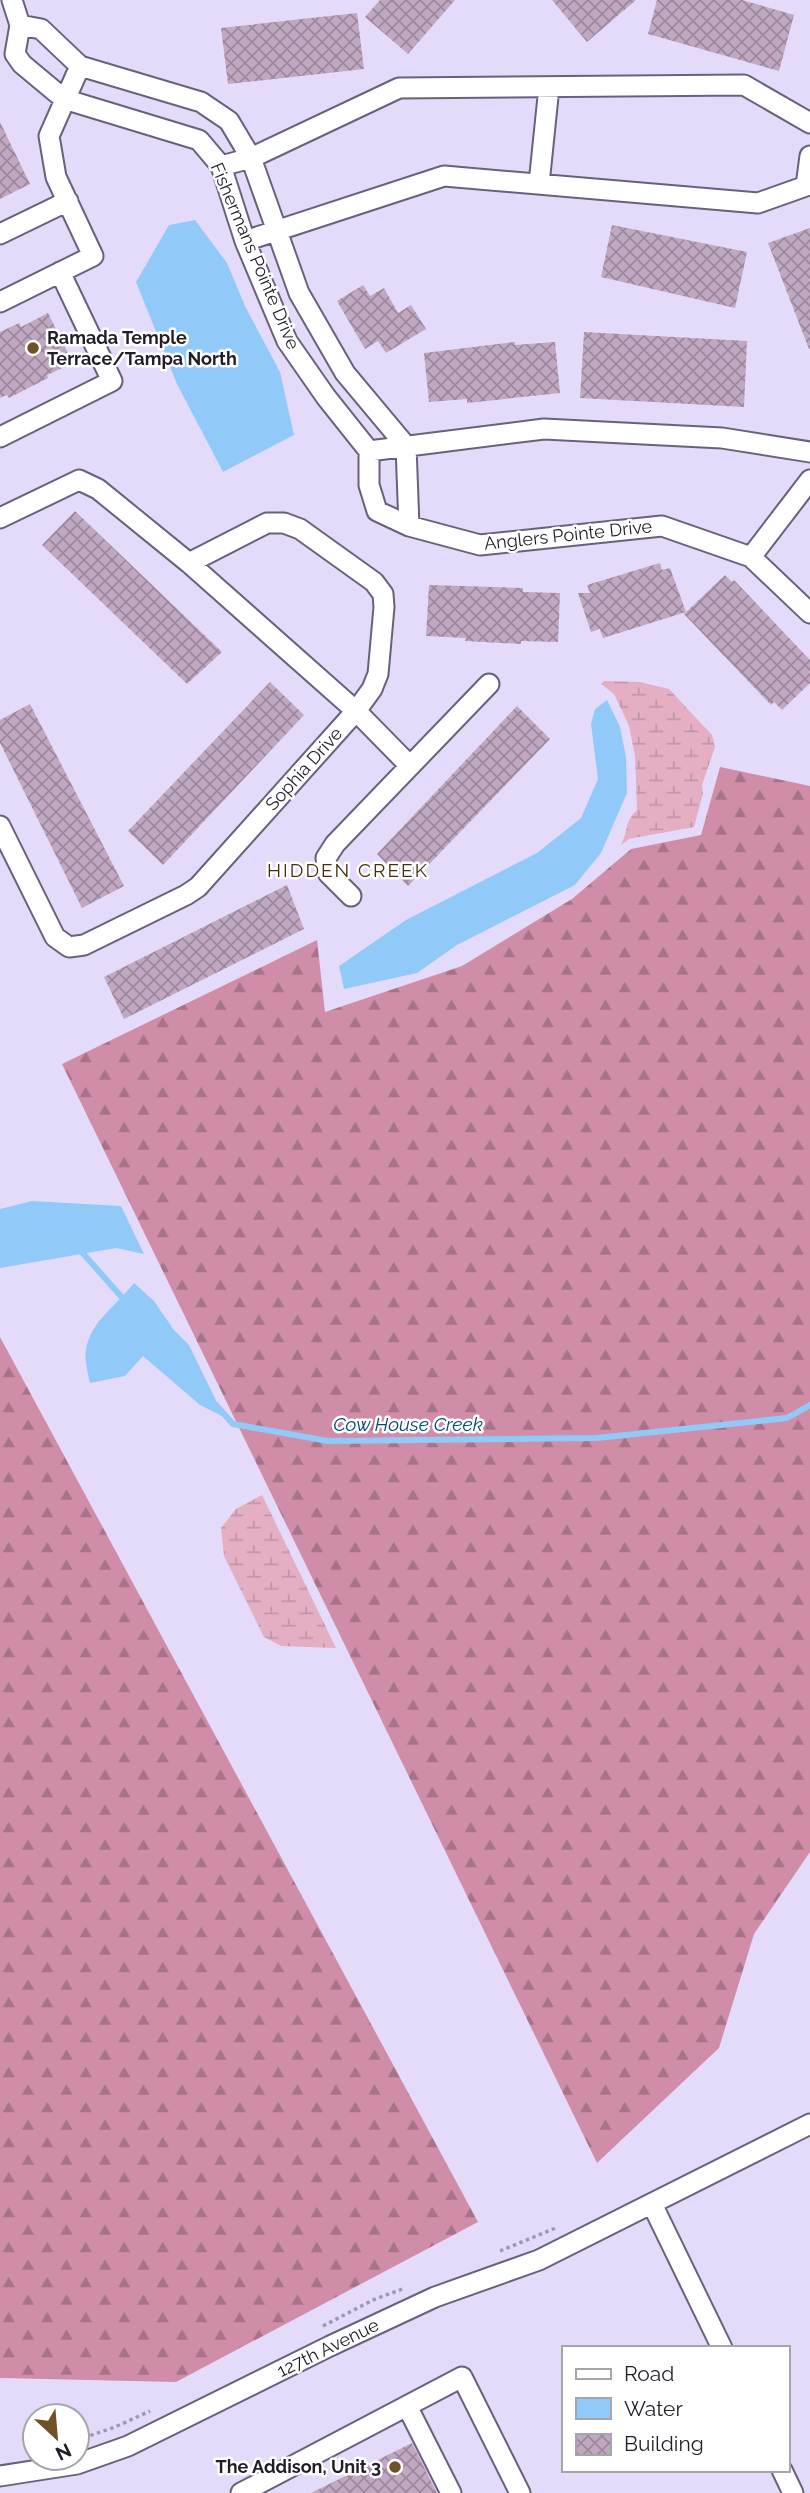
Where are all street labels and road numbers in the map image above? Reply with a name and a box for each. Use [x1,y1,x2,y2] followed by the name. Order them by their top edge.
[207,159,305,353] street label: Fishermans Pointe Drive
[483,515,653,554] street label: Anglers Pointe Drive
[261,722,347,815] street label: Sophia Drive
[274,2314,382,2381] street label: 127th Avenue

